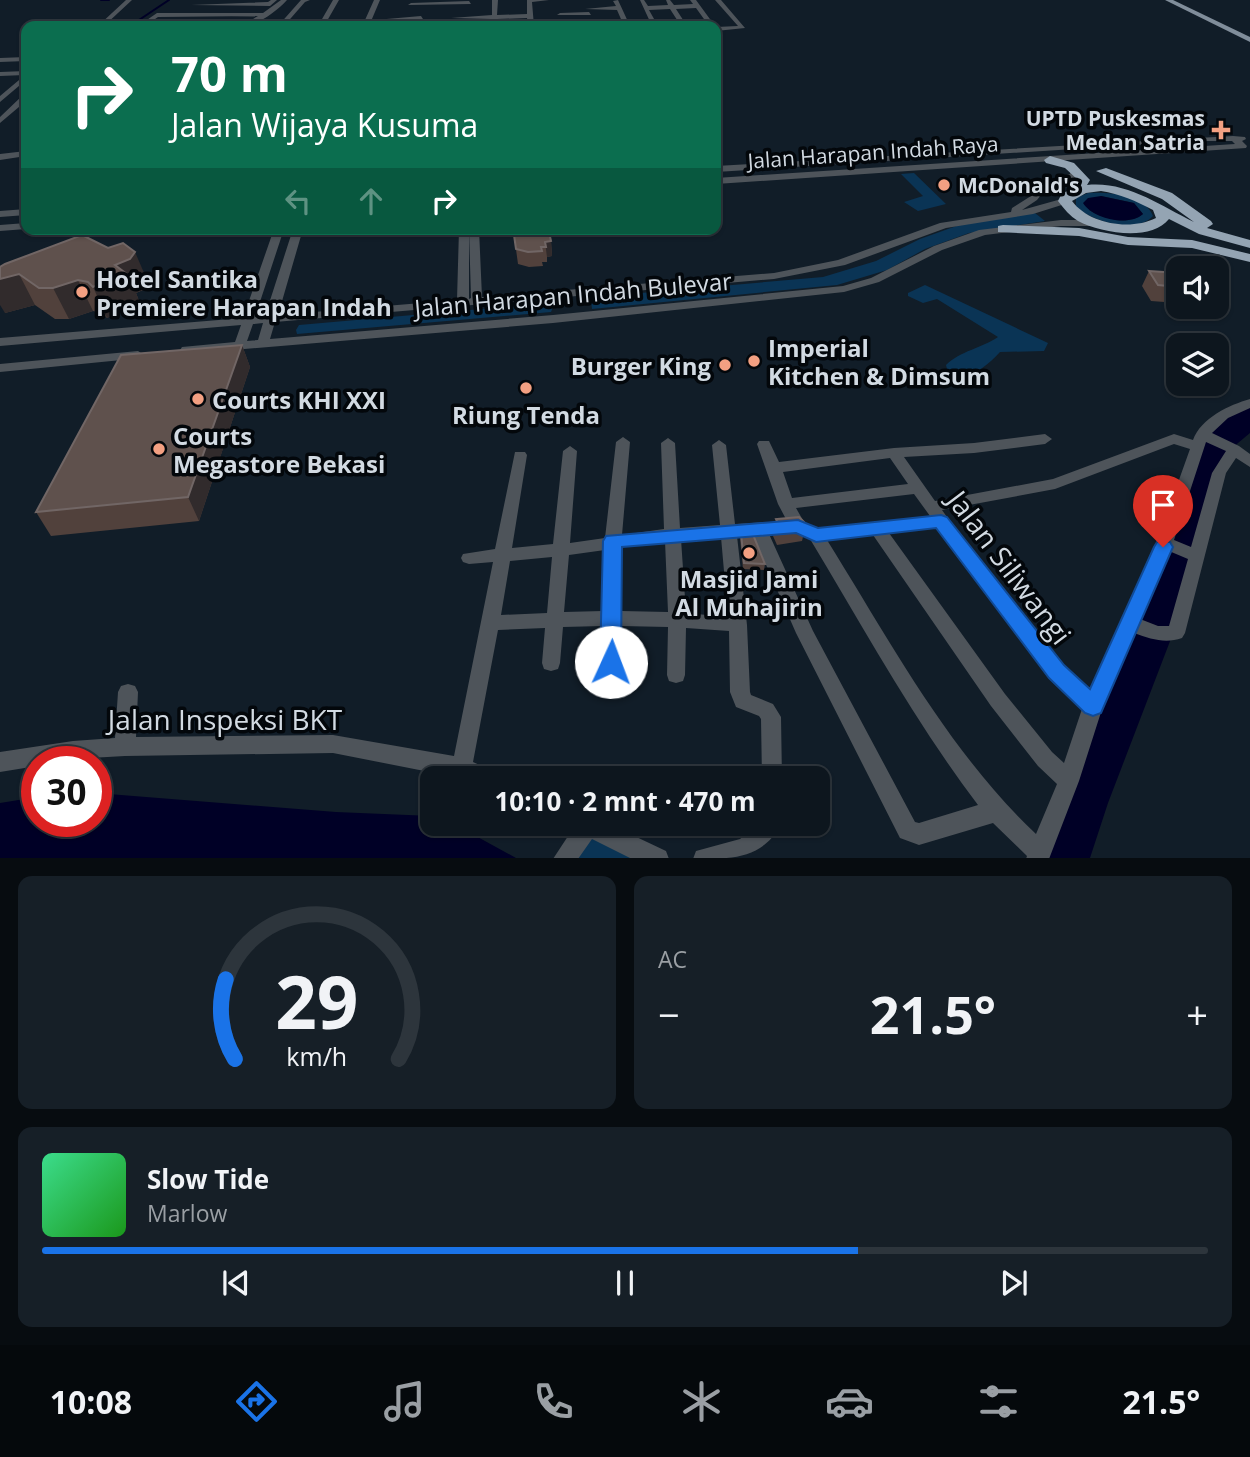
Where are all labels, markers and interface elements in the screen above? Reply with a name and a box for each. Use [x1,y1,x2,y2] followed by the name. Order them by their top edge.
[171,40,288,106] text: 70 m
[56,49,147,140] icon: right
[171,103,478,146] text: Jalan Wijaya Kusuma
[1026,104,1205,156] place label: UPTD Puskesmas Medan Satria
[1211,120,1231,140] marker: UPTD Puskesmas Medan Satria
[745,129,999,175] street label: Jalan Harapan Indah Raya
[958,171,1079,199] place label: McDonald's
[936,177,952,193] marker: McDonald's
[279,182,317,220] icon: left
[352,182,390,220] icon: ahead
[425,182,463,220] icon: right
[1166,256,1229,396] map controls
[1166,256,1229,319] button: sound
[96,262,392,323] place label: Hotel Santika Premiere Harapan Indah
[411,264,733,324] street label: Jalan Harapan Indah Bulevar
[74,284,90,300] marker: Hotel Santika Premiere Harapan Indah
[768,331,990,392] place label: Imperial Kitchen & Dimsum
[1166,333,1229,396] button: layers
[571,349,711,382] place label: Burger King
[746,353,762,369] marker: Imperial Kitchen & Dimsum
[717,357,733,373] marker: Burger King
[518,380,534,396] marker: Riung Tenda
[212,383,386,416] place label: Courts KHI XXI
[190,391,206,407] marker: Courts KHI XXI
[452,398,600,431] place label: Riung Tenda
[173,419,385,480] place label: Courts Megastore Bekasi
[151,441,167,457] marker: Courts Megastore Bekasi
[1133,475,1193,547] pin
[938,480,1080,652] street label: Jalan Siliwangi
[1144,486,1182,524] icon: arrive
[741,545,757,561] marker: Masjid Jami Al Muhajirin
[675,562,823,623] place label: Masjid Jami Al Muhajirin
[574,625,648,699] position arrow
[105,700,343,738] street label: Jalan Inspeksi BKT
[21,746,112,837] speed limit sign: 30
[494,783,756,819] text: 10:10 · 2 mnt · 470 m
[658,943,687,975] text: AC
[275,951,359,1050] text: 29
[870,978,996,1049] text: 21.5°
[658,988,680,1040] text: −
[1186,988,1208,1040] text: +
[287,1038,347,1072] text: km/h
[147,1161,269,1197] text: Slow Tide
[147,1197,227,1229] text: Marlow
[217,1264,255,1302] icon: previous
[606,1264,644,1302] icon: pause
[995,1264,1033,1302] icon: next
[232,1377,281,1426] icon: directions
[380,1377,429,1426] icon: music
[529,1377,578,1426] icon: phone
[677,1377,726,1426] icon: climate
[825,1377,874,1426] icon: car
[974,1377,1023,1426] icon: filters
[50,1380,132,1423] text: 10:08
[1122,1380,1200,1423] text: 21.5°

